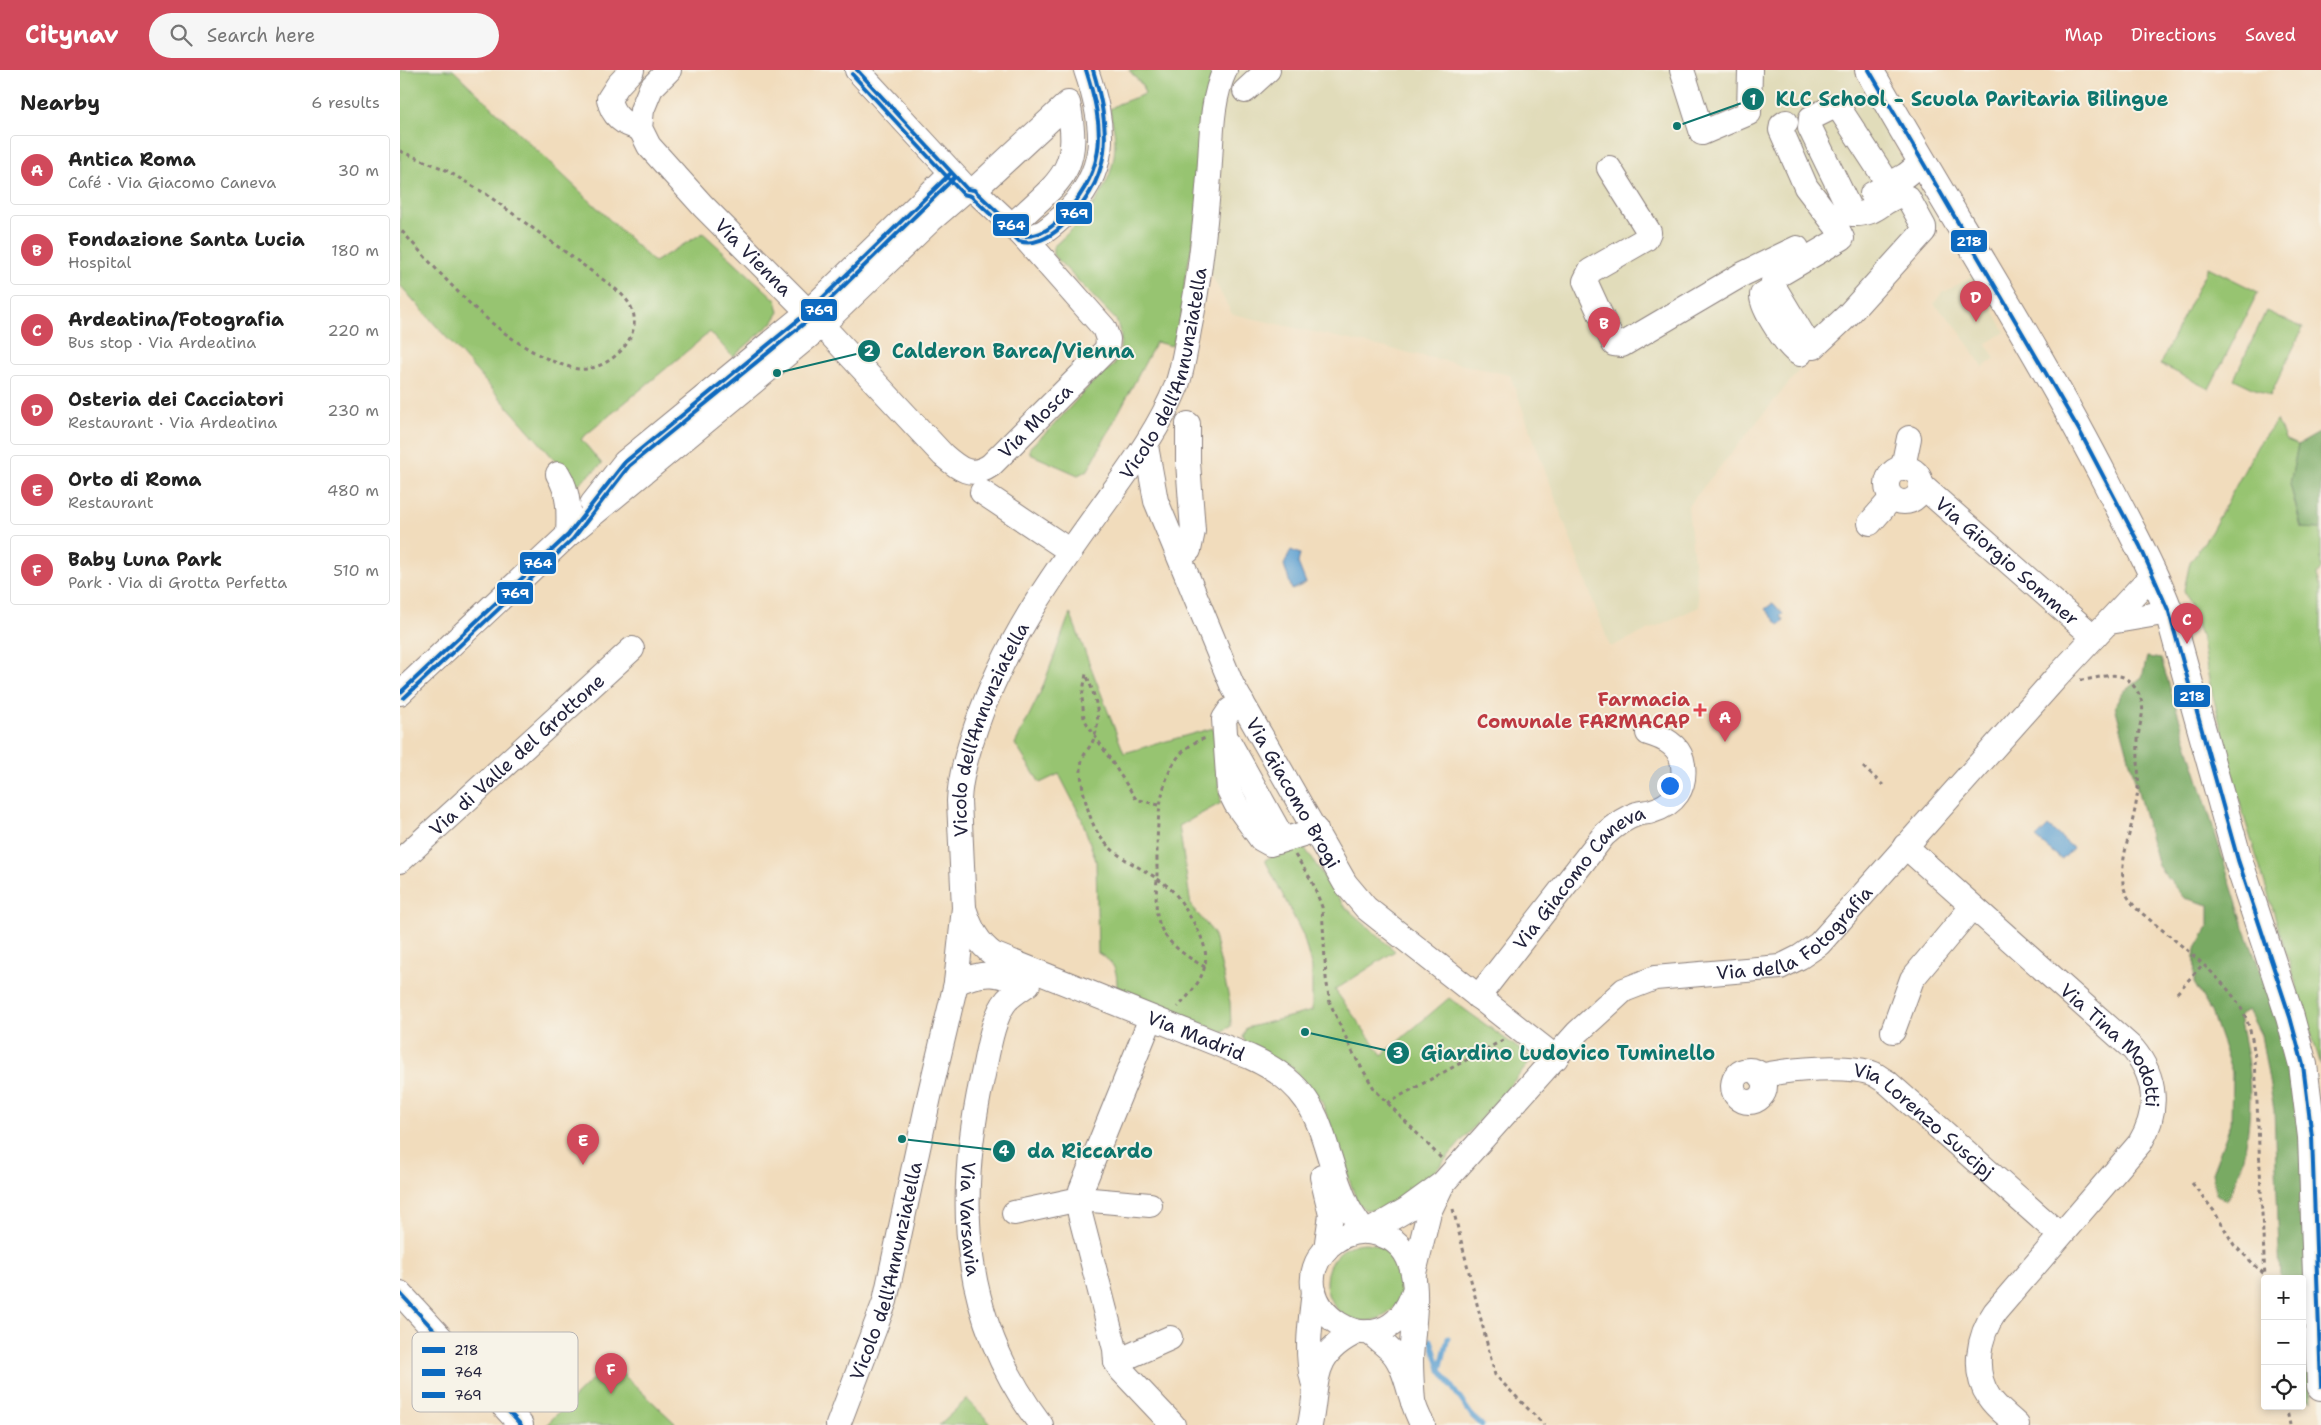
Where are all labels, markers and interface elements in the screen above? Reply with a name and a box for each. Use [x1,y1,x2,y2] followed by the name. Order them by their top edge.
[149,13,499,58] search box
[25,19,119,51] text: Citynav
[167,21,195,49] icon: search
[207,23,315,48] text: Search here
[2065,23,2103,47] text: Map
[2131,23,2217,47] text: Directions
[2245,23,2296,47] text: Saved
[1741,82,2179,117] callout: KLC School - Scuola Paritaria Bilingue
[1776,86,2168,112] text: KLC School - Scuola Paritaria Bilingue
[20,89,100,117] text: Nearby
[1750,90,1757,110] text: 1
[311,92,380,113] text: 6 results
[68,147,196,172] text: Antica Roma
[31,160,43,181] text: A
[338,160,379,181] text: 30 m
[68,172,276,193] text: Café · Via Giacomo Caneva
[1055,201,1093,225] line badge: 769
[1060,204,1088,222] text: 769
[709,213,797,302] street label: Via Vienna
[992,213,1030,237] line badge: 764
[996,216,1026,234] text: 764
[68,227,305,252] text: Fondazione Santa Lucia
[1950,229,1988,253] line badge: 218
[1956,232,1982,250] text: 218
[32,240,42,261] text: B
[331,240,379,261] text: 180 m
[68,252,131,273] text: Hospital
[1114,266,1213,484] street label: Vicolo dell'Annunziatella
[1960,281,1992,322] pin: D
[800,298,838,322] line badge: 769
[805,301,833,319] text: 769
[68,307,284,332] text: Ardeatina/Fotografia
[1588,307,1620,348] pin: B
[32,320,42,341] text: C
[327,320,379,341] text: 220 m
[68,332,256,353] text: Bus stop · Via Ardeatina
[857,333,1145,368] callout: Calderon Barca/Vienna
[892,338,1135,364] text: Calderon Barca/Vienna
[864,341,875,361] text: 2
[993,378,1078,464] street label: Via Mosca
[68,387,284,412] text: Osteria dei Cacciatori
[31,400,43,421] text: D
[327,400,379,421] text: 230 m
[68,412,277,433] text: Restaurant · Via Ardeatina
[68,467,201,492] text: Orto di Roma
[32,480,42,501] text: E
[327,480,379,501] text: 480 m
[1930,491,2084,631] street label: Via Giorgio Sommer
[68,492,154,513] text: Restaurant
[68,547,222,572] text: Baby Luna Park
[519,551,557,575] line badge: 764
[523,554,553,572] text: 764
[32,560,42,581] text: F
[333,560,379,581] text: 510 m
[68,572,287,593] text: Park · Via di Grotta Perfetta
[496,581,534,605] line badge: 769
[501,584,529,602] text: 769
[2171,603,2203,644] pin: C
[947,617,1035,838] street label: Vicolo dell'Annunziatella
[424,668,610,841] street label: Via di Valle del Grottone
[2173,684,2211,708] line badge: 218
[1477,687,1690,734] place label: Farmacia Comunale FARMACAP
[2179,687,2205,705] text: 218
[1709,701,1741,742] pin: A
[1694,704,1706,716] marker: Farmacia Comunale FARMACAP
[1240,713,1346,873] street label: Via Giacomo Brogi
[1657,773,1683,799] your location
[1507,800,1648,955] street label: Via Giacomo Caneva
[1715,880,1878,986] street label: Via della Fotografia
[2054,978,2165,1108] street label: Via Tina Modotti
[1143,1005,1249,1067] street label: Via Madrid
[1386,1036,1725,1071] callout: Giardino Ludovico Tuminello
[1421,1040,1715,1066] text: Giardino Ludovico Tuminello
[1393,1043,1403,1063] text: 3
[1851,1057,2000,1184] street label: Via Lorenzo Suscipj
[567,1124,599,1165] pin: E
[992,1133,1163,1168] callout: da Riccardo
[1027,1138,1153,1164] text: da Riccardo
[999,1141,1010,1161] text: 4
[844,1159,928,1384] street label: Vicolo dell'Annunziatella
[955,1161,986,1278] street label: Via Varsavia
[2261,1275,2306,1410] map controls
[2261,1275,2306,1320] button: +
[2261,1320,2306,1365] button: −
[412,1332,578,1412] legend
[454,1341,479,1359] text: 218
[595,1353,627,1394] pin: F
[454,1363,483,1381] text: 764
[2261,1365,2306,1410] button: locate
[454,1386,482,1404] text: 769

